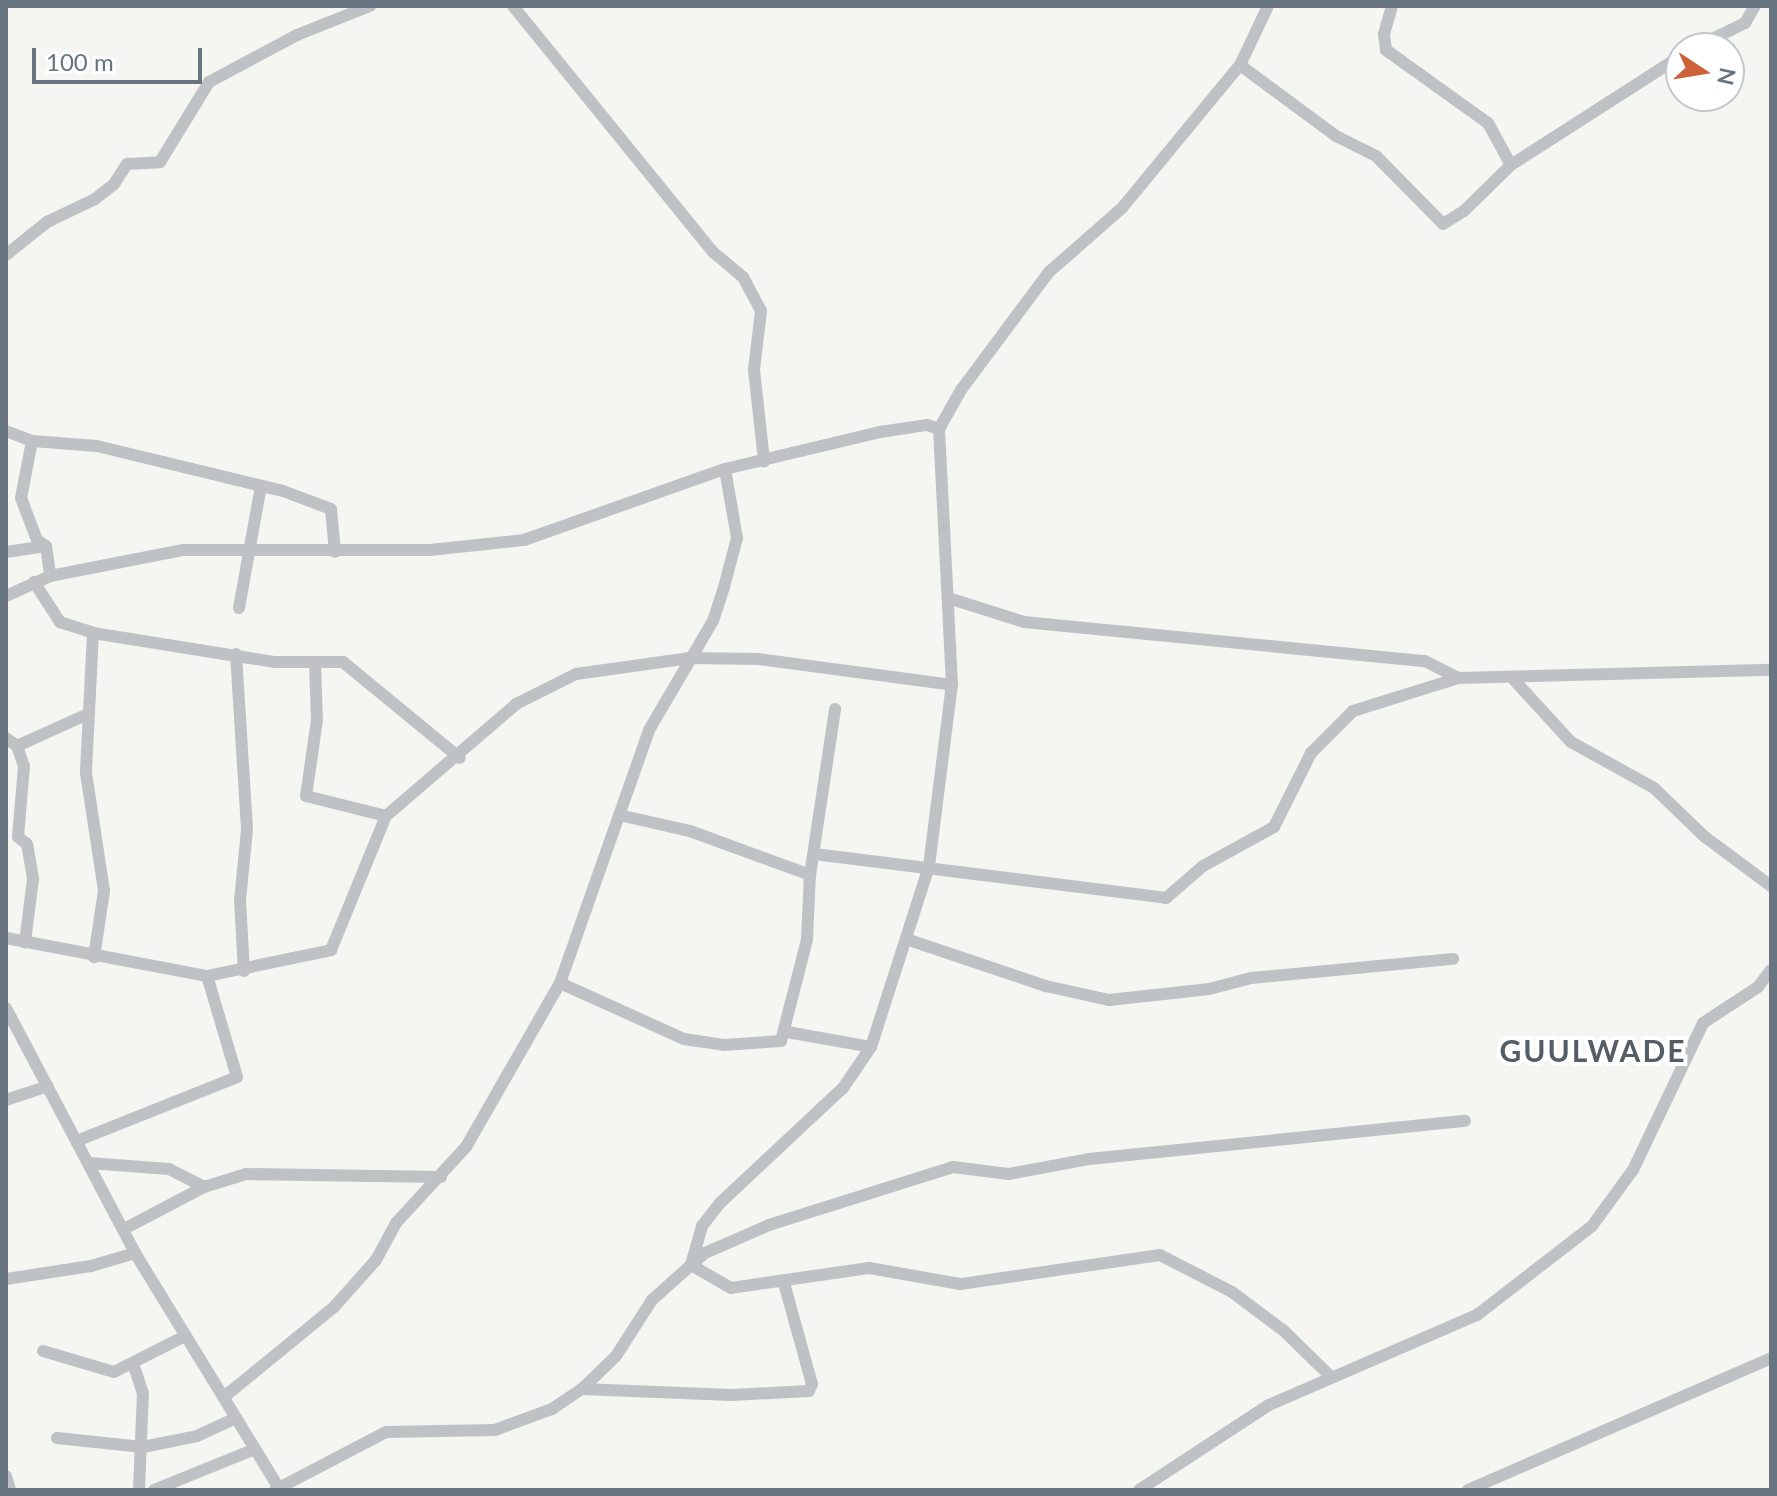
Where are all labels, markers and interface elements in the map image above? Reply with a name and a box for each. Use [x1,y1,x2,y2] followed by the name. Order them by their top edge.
[36,32,206,82] scale bar
[1665,32,1745,112] north arrow
[46,47,114,76] text: 100 m
[1712,66,1742,88] text: N
[1500,1032,1686,1068] district label: GUULWADE

